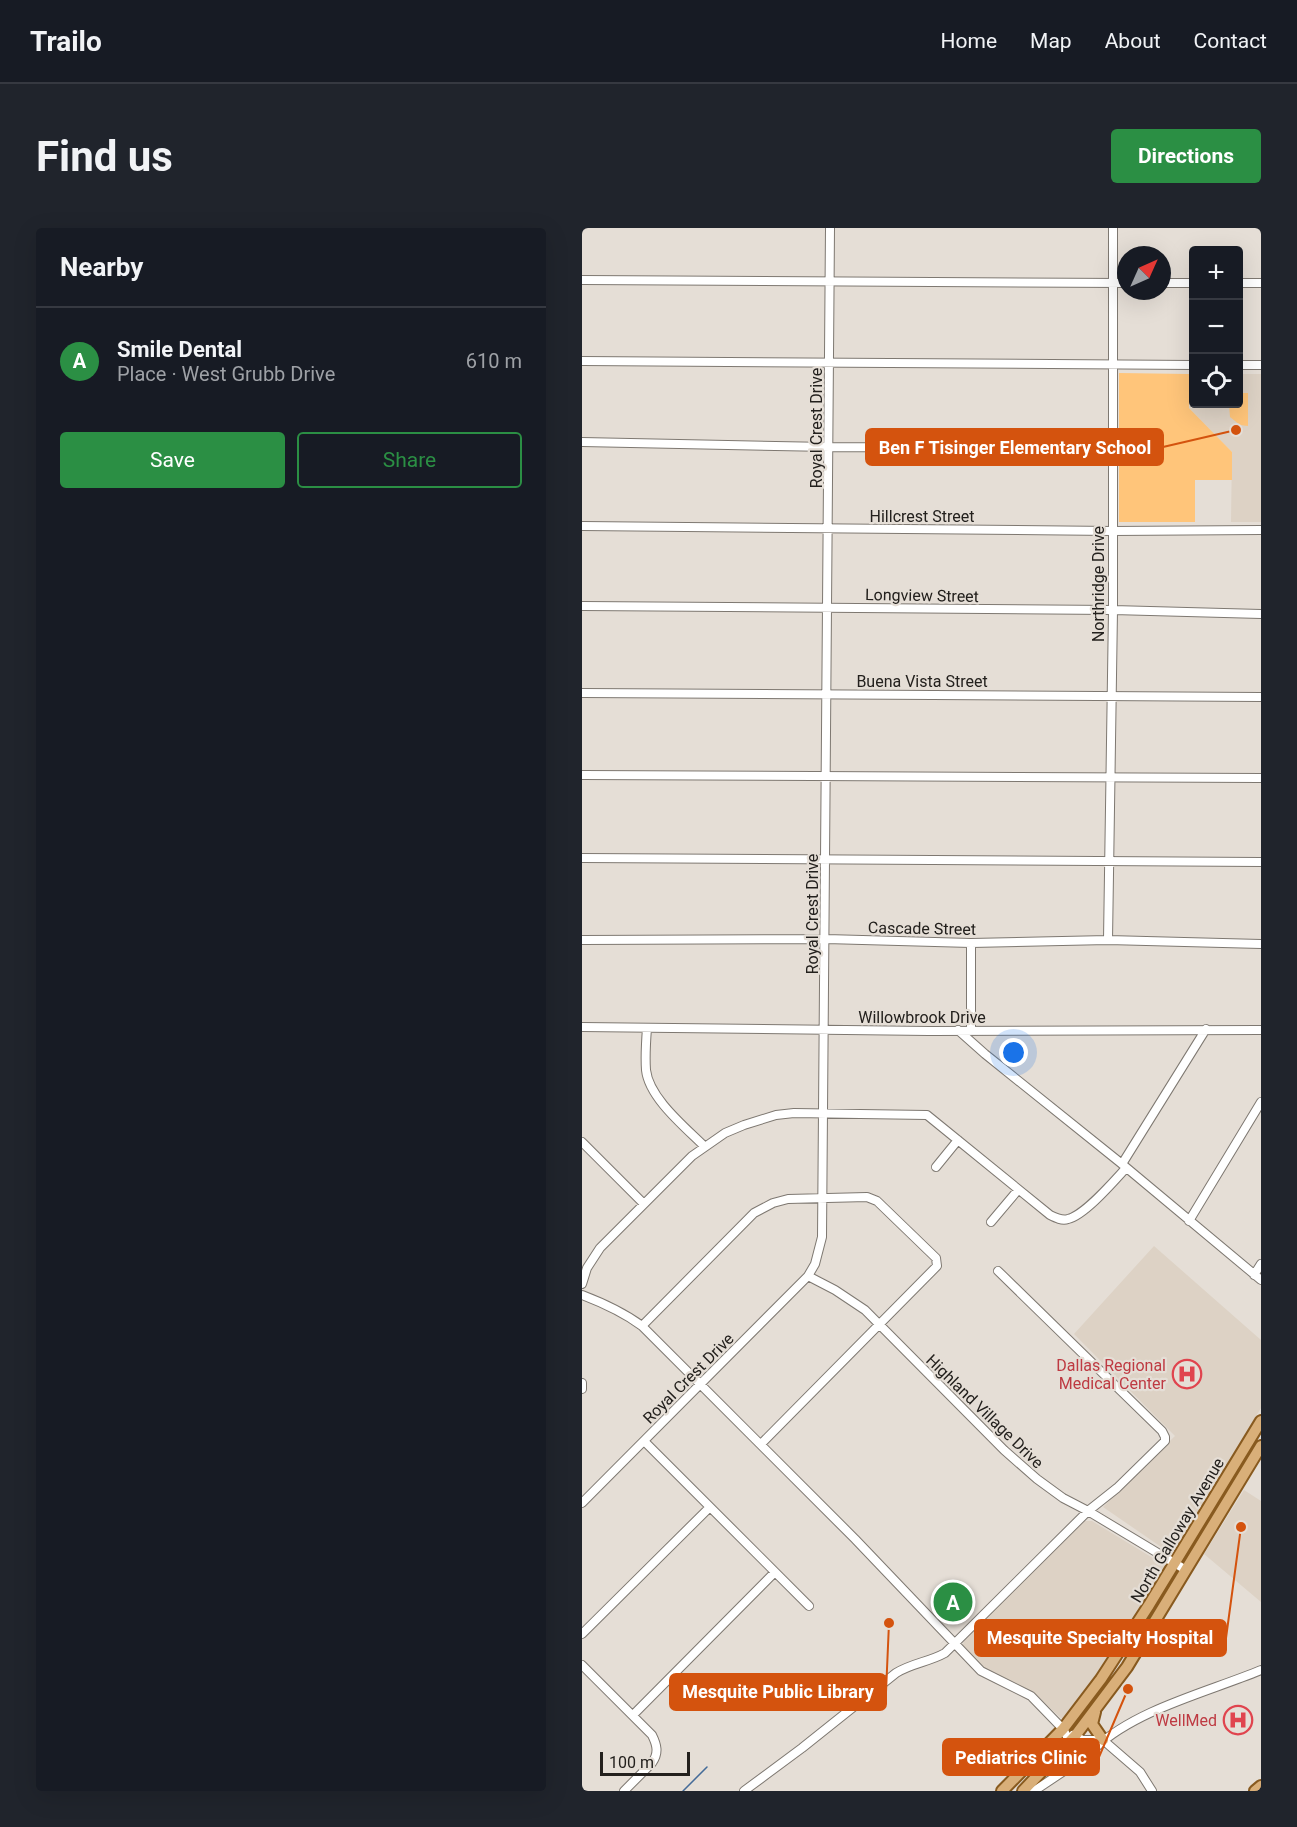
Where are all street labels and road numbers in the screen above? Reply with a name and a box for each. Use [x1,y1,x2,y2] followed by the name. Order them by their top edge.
[807,368,826,488] street label: Royal Crest Drive
[870,507,974,526] street label: Hillcrest Street
[1089,526,1108,642] street label: Northridge Drive
[865,585,979,606] street label: Longview Street
[856,672,988,691] street label: Buena Vista Street
[803,854,822,974] street label: Royal Crest Drive
[868,918,976,939] street label: Cascade Street
[858,1008,986,1027] street label: Willowbrook Drive
[639,1329,738,1428] street label: Royal Crest Drive
[922,1351,1047,1472] street label: Highland Village Drive
[1127,1455,1228,1606] street label: North Galloway Avenue

